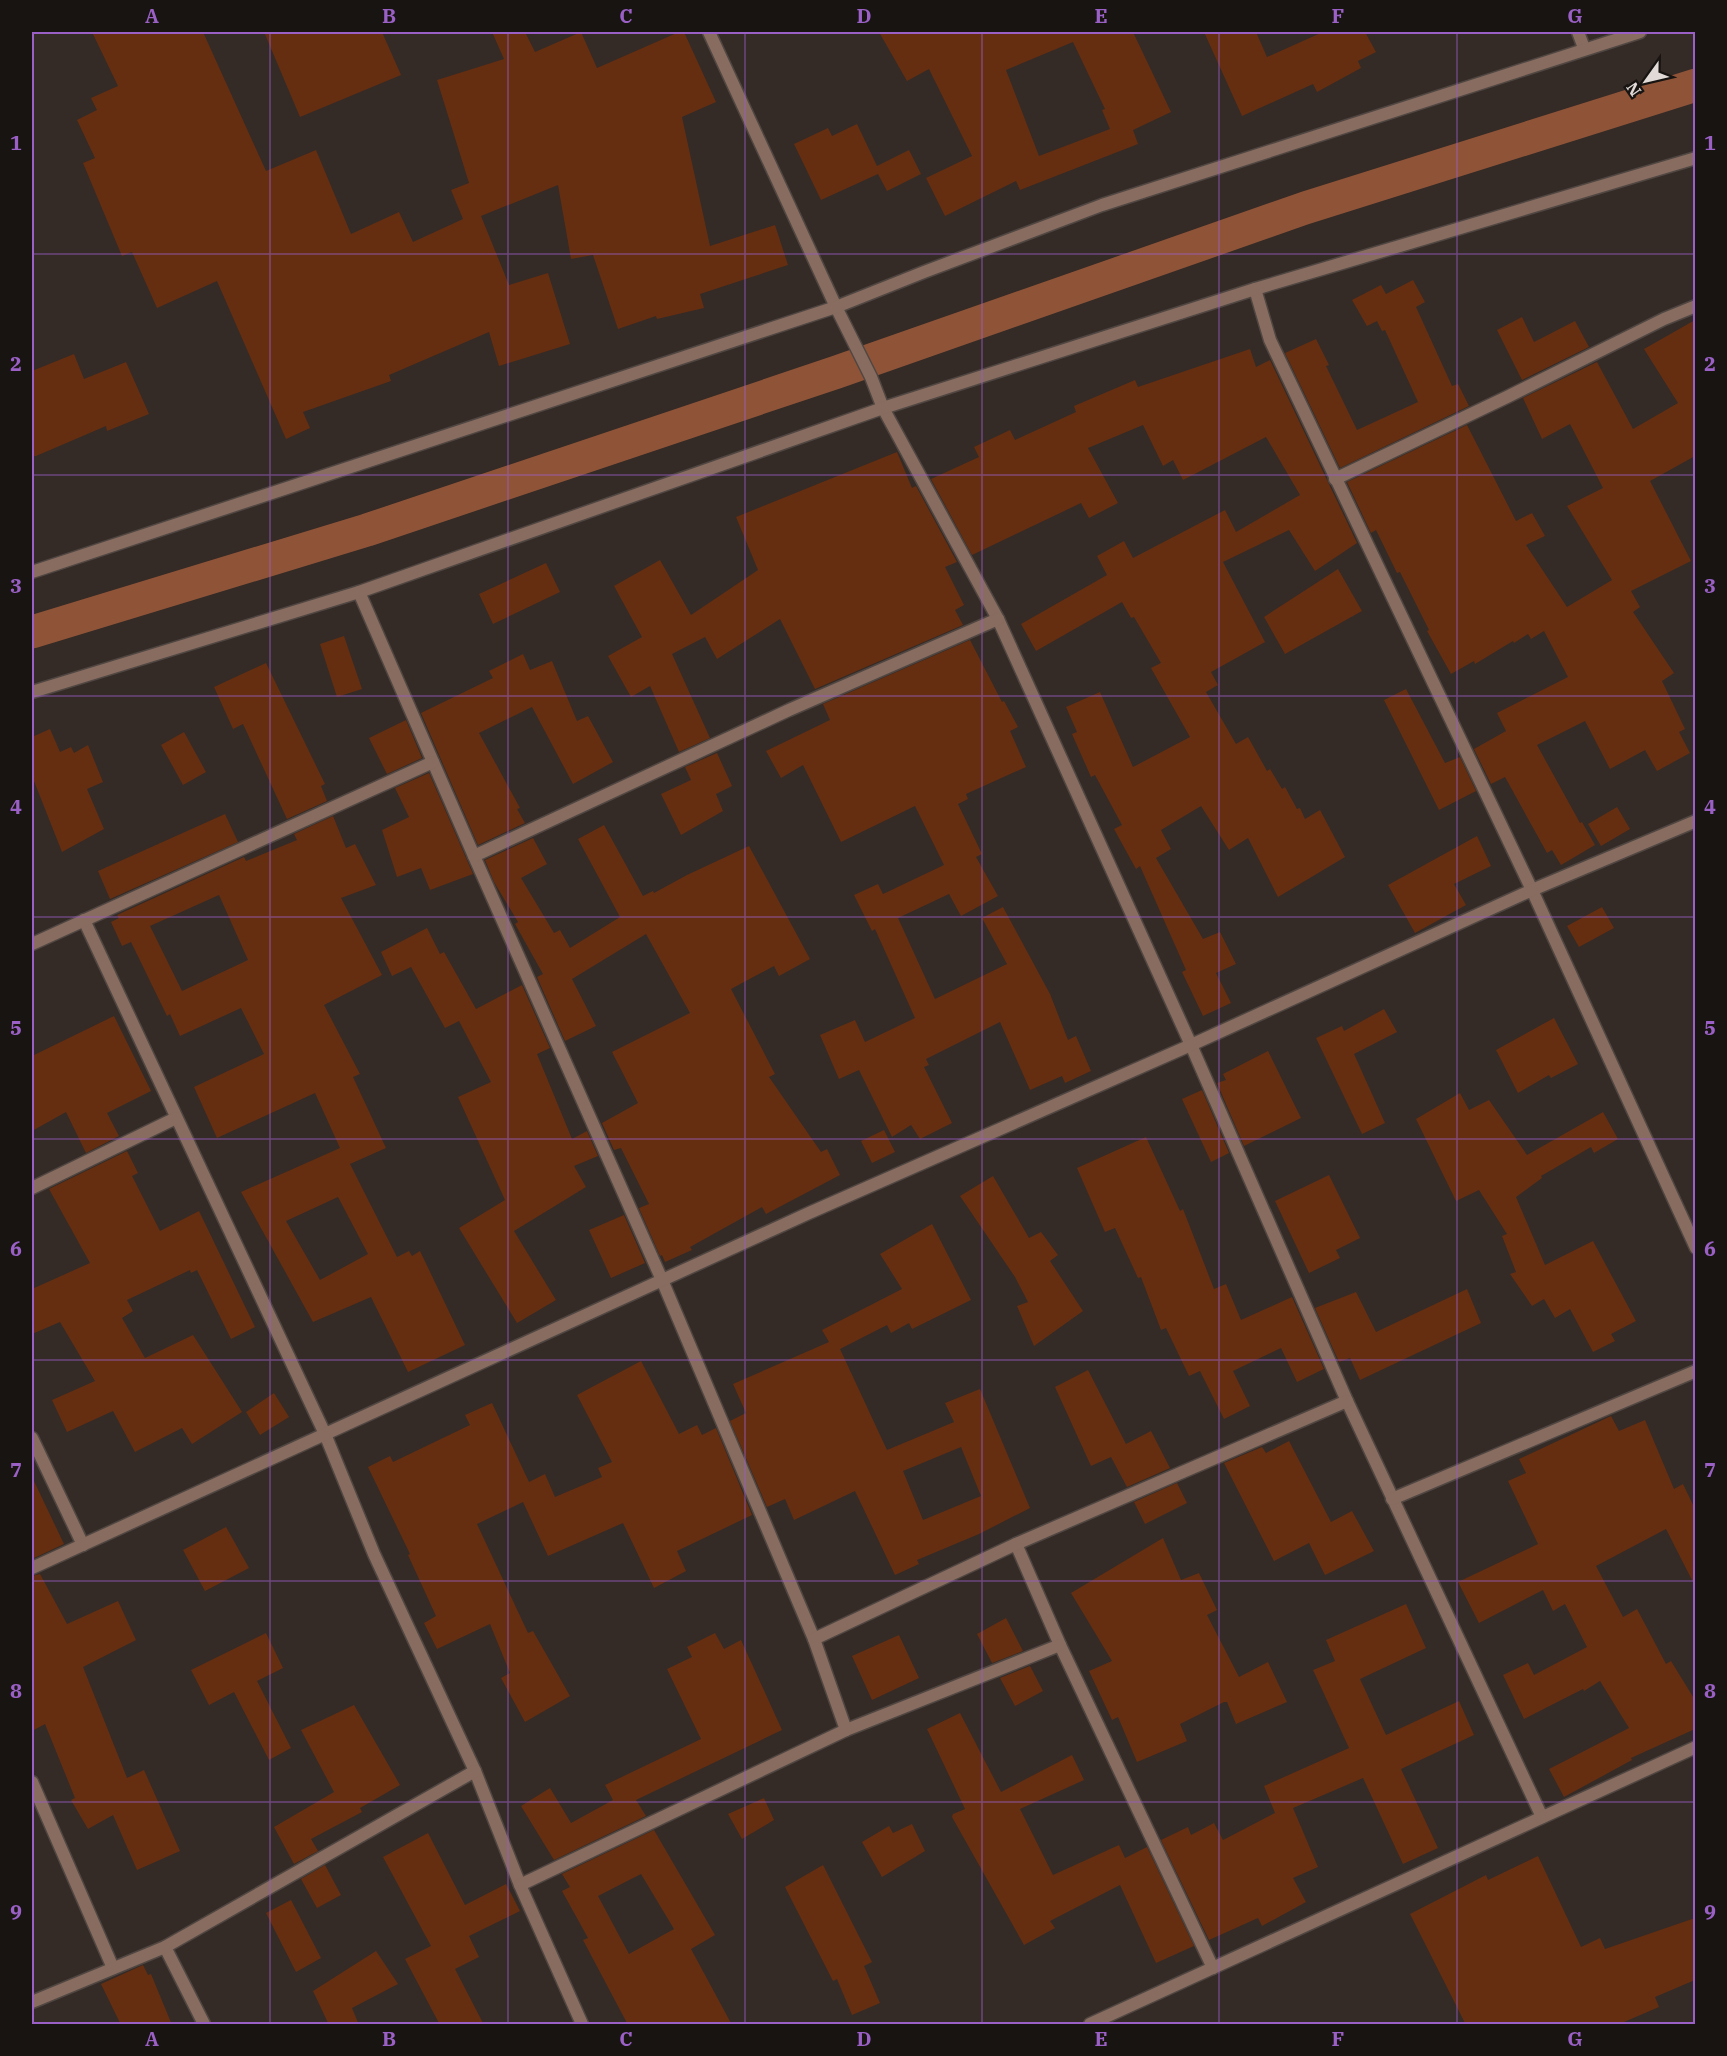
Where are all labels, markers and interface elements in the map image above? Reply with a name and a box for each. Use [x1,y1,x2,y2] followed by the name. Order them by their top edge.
[145,2,159,29] text: A
[382,2,396,29] text: B
[619,2,633,29] text: C
[856,2,872,29] text: D
[1094,2,1108,29] text: E
[1332,2,1344,29] text: F
[1567,2,1583,29] text: G
[1616,51,1676,111] north arrow
[1622,79,1645,100] text: N
[10,129,22,156] text: 1
[1704,129,1716,156] text: 1
[10,350,22,377] text: 2
[1704,350,1716,377] text: 2
[10,572,22,599] text: 3
[1704,572,1716,599] text: 3
[10,793,22,820] text: 4
[1704,793,1716,820] text: 4
[10,1014,22,1041] text: 5
[1704,1014,1716,1041] text: 5
[10,1235,22,1262] text: 6
[1704,1235,1716,1262] text: 6
[10,1456,22,1483] text: 7
[1704,1456,1716,1483] text: 7
[10,1677,22,1704] text: 8
[1704,1677,1716,1704] text: 8
[10,1898,22,1925] text: 9
[1704,1898,1716,1925] text: 9
[145,2025,159,2052] text: A
[382,2025,396,2052] text: B
[619,2025,633,2052] text: C
[856,2025,872,2052] text: D
[1094,2025,1108,2052] text: E
[1332,2025,1344,2052] text: F
[1567,2025,1583,2052] text: G

